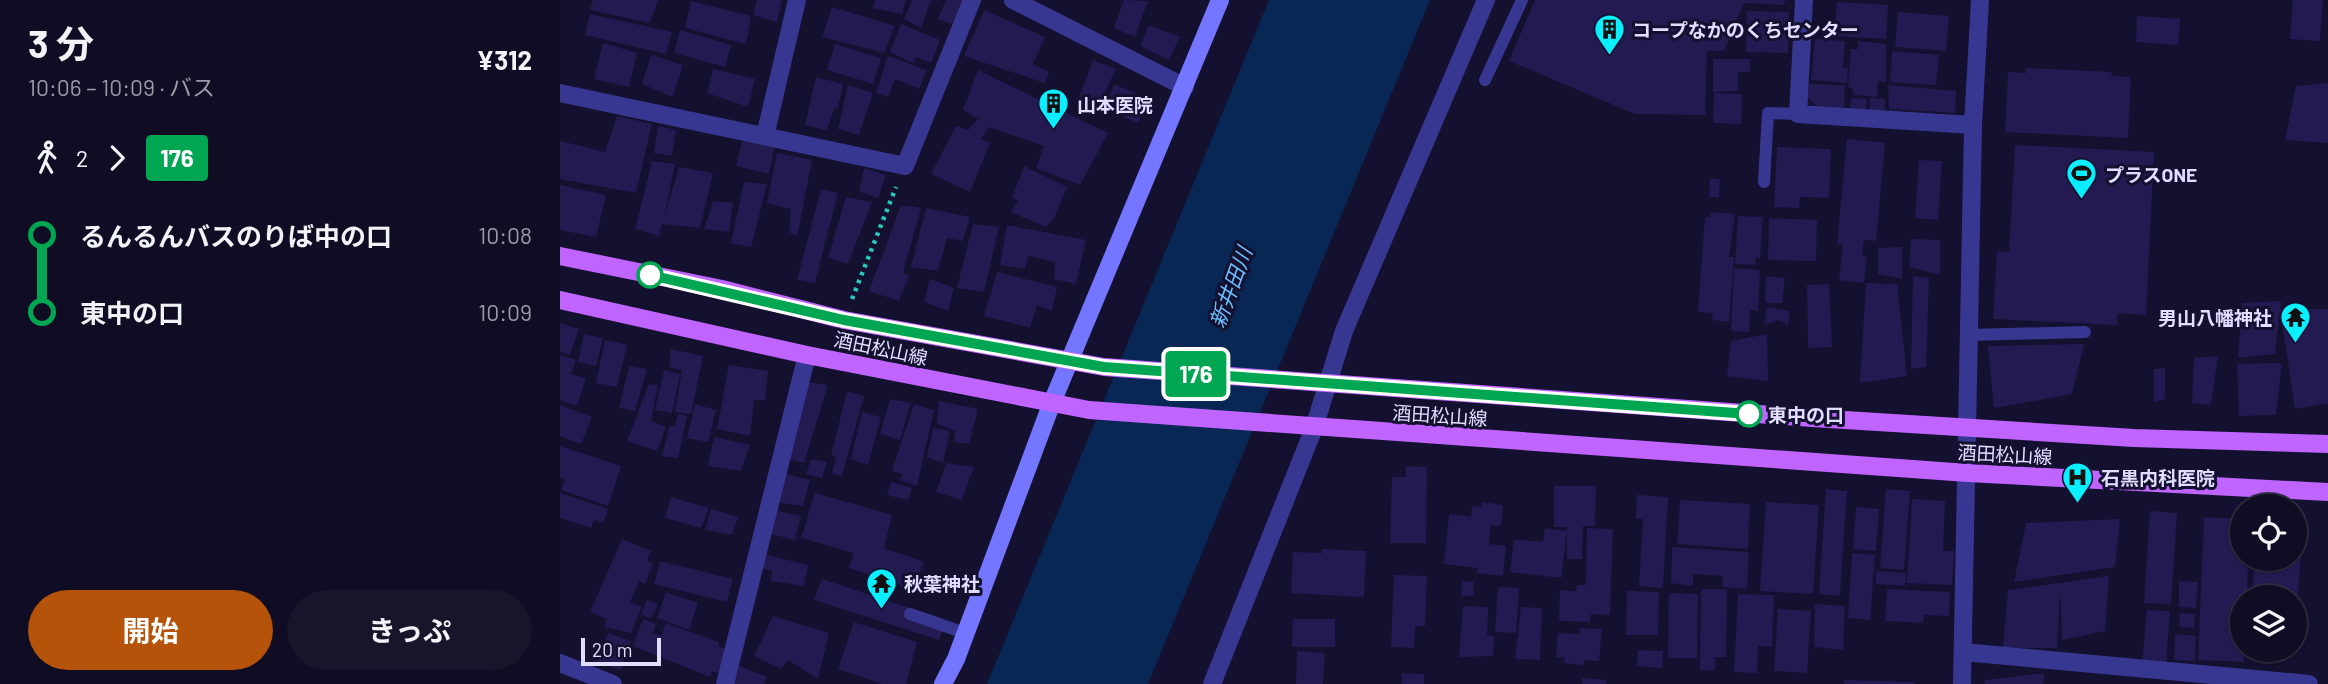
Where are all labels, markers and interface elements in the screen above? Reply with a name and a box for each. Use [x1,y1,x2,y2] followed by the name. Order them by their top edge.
[1592,12,1626,56] building icon: コープなかのくちセンター
[1632,18,1859,41] place label: コープなかのくちセンター
[28,20,94,66] text: 3 分
[476,44,532,75] text: ¥312
[28,73,215,101] text: 10:06 – 10:09 · バス
[1037,87,1071,131] building icon: 山本医院
[1077,93,1153,116] place label: 山本医院
[28,139,66,177] icon: walk
[98,139,136,177] icon: forward
[160,143,194,172] text: 176
[76,144,88,172] text: 2
[2065,157,2099,201] sports icon: プラスONE
[2105,163,2197,186] place label: プラスONE
[80,220,392,251] text: るんるんバスのりば中の口
[478,221,532,249] text: 10:08
[1204,241,1257,331] water label: 新井田川
[637,262,663,288] unlabelled marker
[80,297,184,328] text: 東中の口
[478,298,532,326] text: 10:09
[2278,300,2312,344] temple icon: 男山八幡神社
[2158,306,2272,329] place label: 男山八幡神社
[832,327,930,369] street label: 酒田松山線
[1156,351,1236,397] line badge: 176
[1179,359,1213,388] text: 176
[1392,400,1488,430] street label: 酒田松山線
[1736,401,1762,427] marker: 東中の口
[1768,403,1844,426] place label: 東中の口
[1957,440,2053,468] street label: 酒田松山線
[2061,460,2095,504] hospital icon: 石黒内科医院
[2101,466,2215,489] place label: 石黒内科医院
[2230,494,2307,662] map controls
[2230,494,2307,571] button: locate
[864,566,898,610] temple icon: 秋葉神社
[904,572,980,595] place label: 秋葉神社
[2230,585,2307,662] button: layers
[28,590,273,670] button: 開始
[287,590,532,670] button: きっぷ
[581,635,662,667] scale bar
[592,638,632,661] text: 20 m

